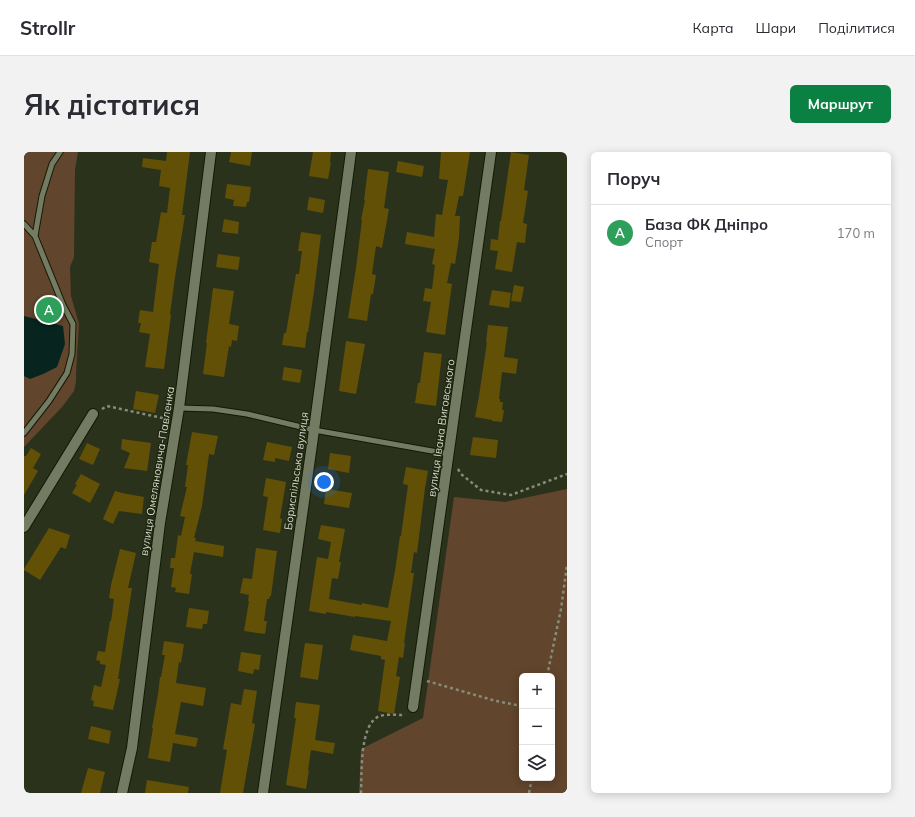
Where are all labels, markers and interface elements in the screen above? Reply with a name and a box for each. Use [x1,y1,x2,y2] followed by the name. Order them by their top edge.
[20,16,75,40] text: Strollr
[692,19,734,37] text: Карта
[756,19,796,37] text: Шари
[818,19,895,37] text: Поділитися
[790,85,891,123] button: Маршрут
[24,87,200,122] text: Як дістатися
[607,168,660,189] text: Поруч
[645,215,768,234] text: База ФК Дніпро
[615,225,625,241] text: A
[837,225,875,241] text: 170 m
[645,234,683,250] text: Спорт
[36,295,62,325] pin: A
[424,358,458,498] street label: вулиця Івана Виговського
[137,385,177,557] street label: вулиця Омеляновича-Павленка
[281,411,311,531] street label: Бориспільська вулиця
[314,472,334,492] your location
[519,673,555,781] map controls
[519,673,555,709] button: +
[519,709,555,745] button: −
[519,745,555,781] button: layers

